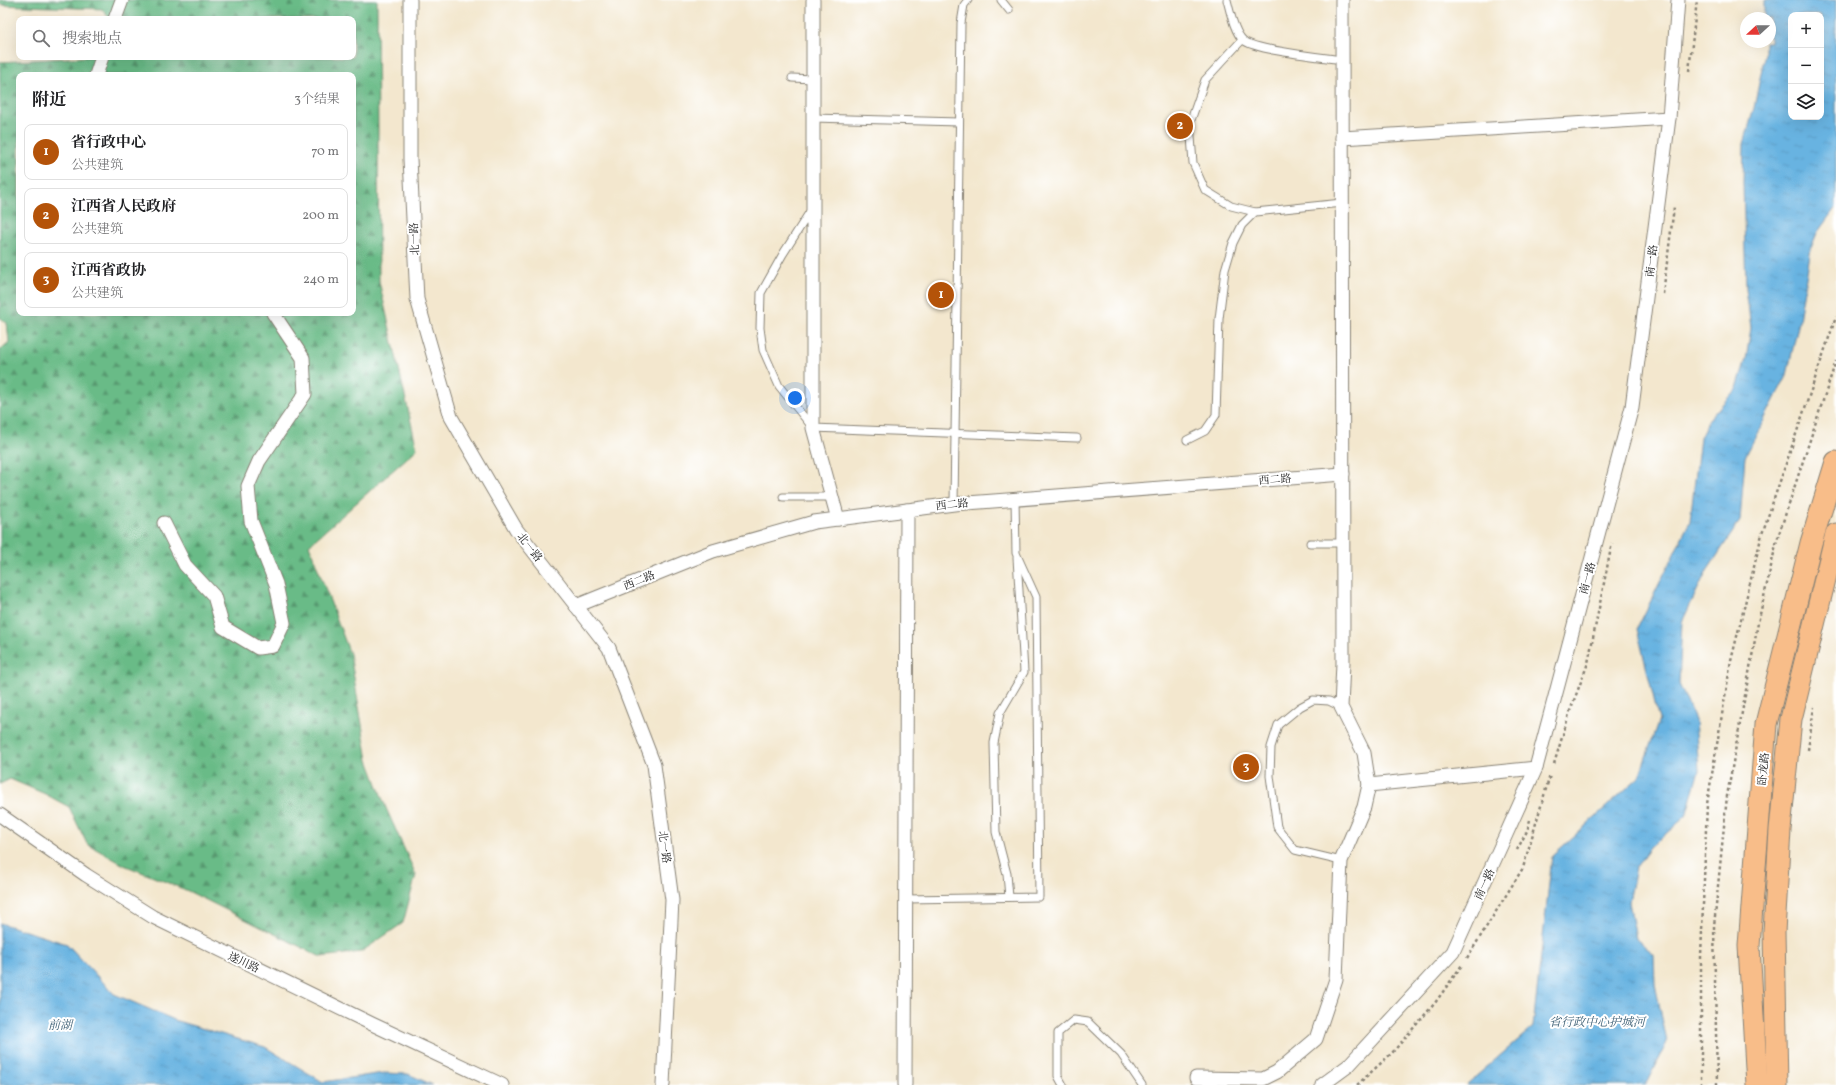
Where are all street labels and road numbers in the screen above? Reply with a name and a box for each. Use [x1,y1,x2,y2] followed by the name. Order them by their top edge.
[407,222,424,256] street label: 北一路
[1643,244,1662,278] street label: 南一路
[1258,472,1292,489] street label: 西二路
[935,496,969,515] street label: 西二路
[513,530,545,566] street label: 北一路
[1577,561,1600,596] street label: 南一路
[621,568,658,595] street label: 西二路
[1756,752,1773,786] street label: 卧龙路
[654,830,673,865] street label: 北一路
[1472,867,1499,903] street label: 南一路
[225,950,261,977] street label: 遂川路

